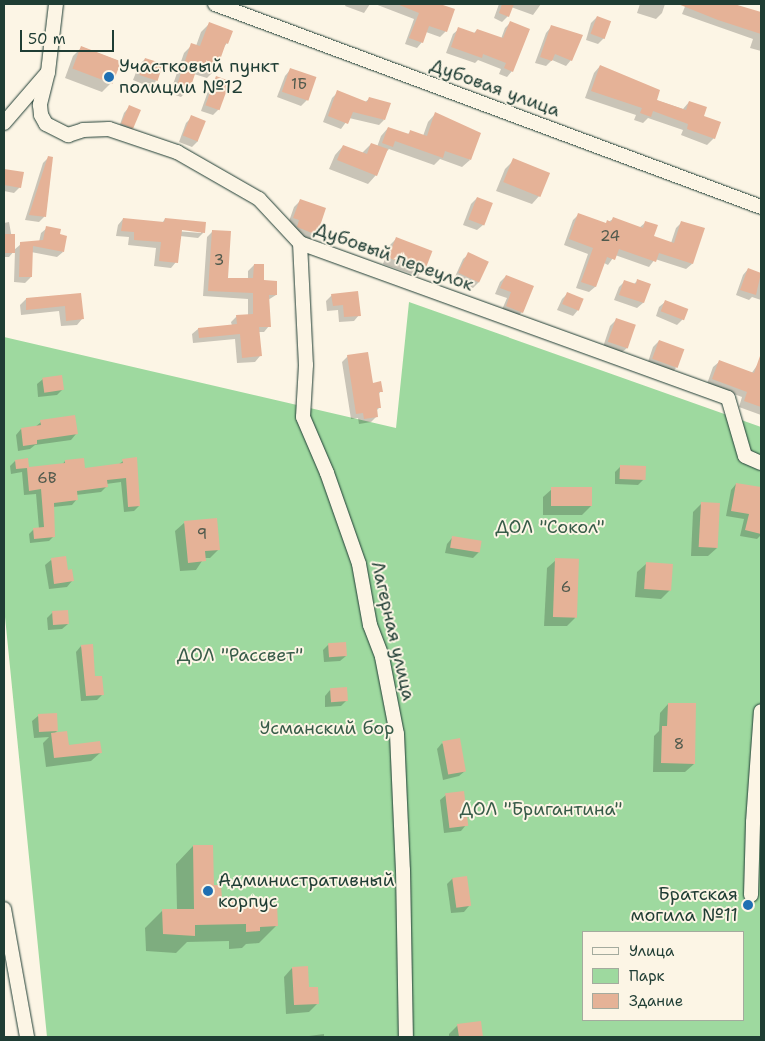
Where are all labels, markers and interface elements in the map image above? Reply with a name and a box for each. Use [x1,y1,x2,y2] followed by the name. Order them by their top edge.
[22,20,116,52] scale bar
[28,29,66,49] text: 50 m
[427,54,563,122] street label: Дубовая улица
[119,56,279,98] place label: Участковый пункт полиции №12
[103,71,115,83] marker: Участковый пункт полиции №12
[291,76,307,94] house number: 1Б
[312,218,476,296] street label: Дубовый переулок
[600,228,620,246] house number: 24
[214,252,224,270] house number: 3
[37,470,57,488] house number: 6В
[495,516,605,538] park label: ДОЛ "Сокол"
[197,526,207,544] house number: 9
[366,559,420,703] street label: Лагерная улица
[561,579,571,597] house number: 6
[177,644,303,666] park label: ДОЛ "Рассвет"
[260,717,394,739] park label: Усманский бор
[674,736,684,754] house number: 8
[460,798,622,820] park label: ДОЛ "Бригантина"
[218,870,394,912] place label: Административный корпус
[630,884,738,926] place label: Братская могила №11
[202,885,214,897] marker: Административный корпус
[742,899,754,911] marker: Братская могила №11
[582,931,745,1021] legend
[629,941,674,961] text: Улица
[629,966,665,986] text: Парк
[629,991,683,1011] text: Здание

